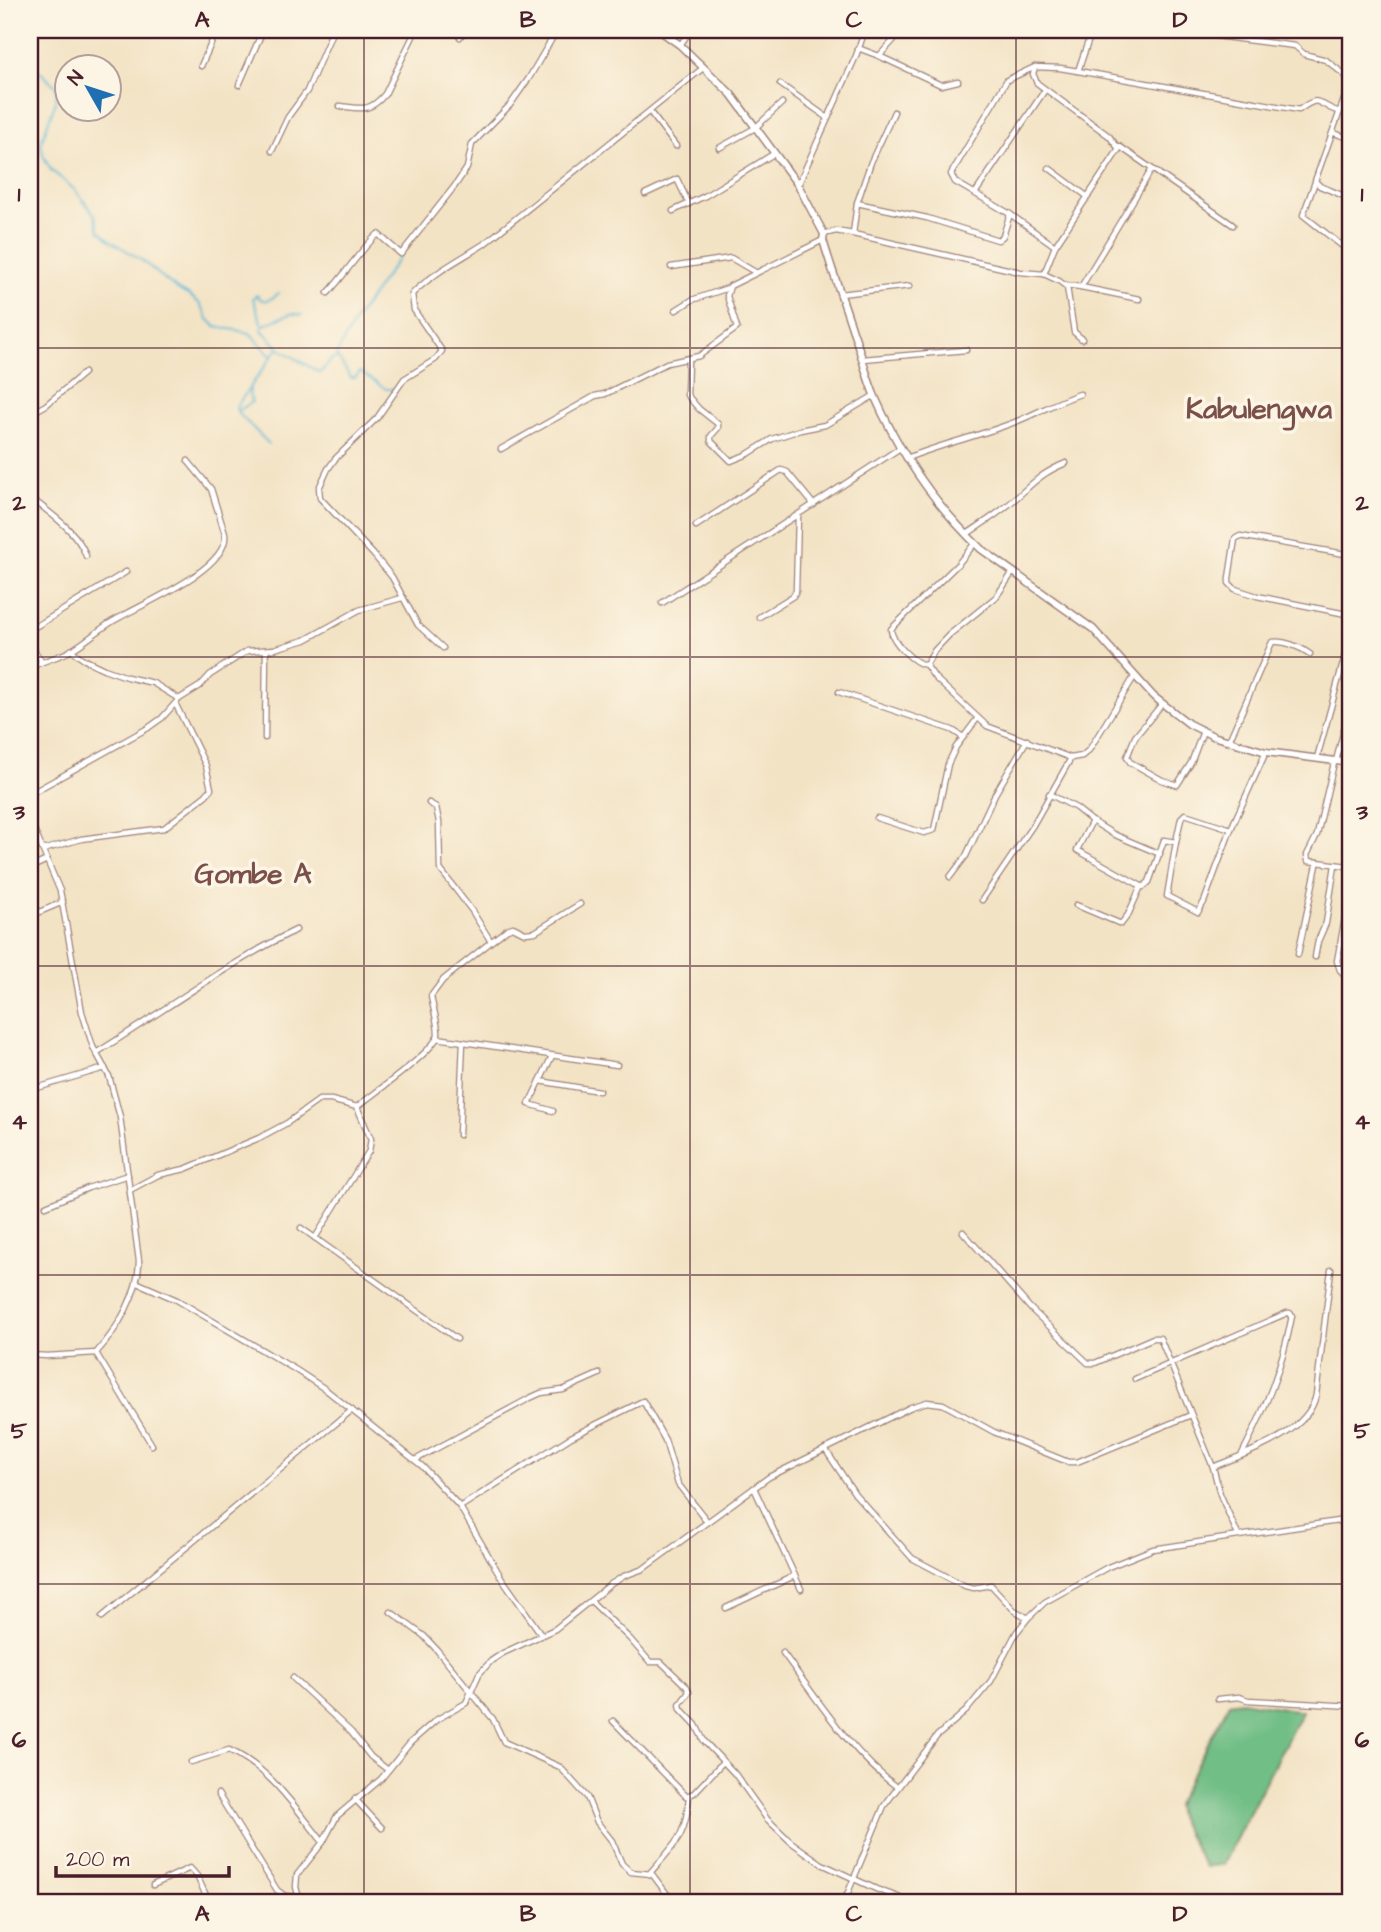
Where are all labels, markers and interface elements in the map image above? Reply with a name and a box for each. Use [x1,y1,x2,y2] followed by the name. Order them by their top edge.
[195,4,210,36] text: A
[520,4,537,36] text: B
[846,4,863,36] text: C
[1173,4,1188,36] text: D
[52,52,122,122] north arrow
[62,65,90,91] text: N
[18,178,21,210] text: 1
[1361,178,1364,210] text: 1
[1186,390,1333,431] district label: Kabulengwa
[11,487,26,519] text: 2
[1354,487,1369,519] text: 2
[12,796,25,828] text: 3
[1355,796,1368,828] text: 3
[195,855,313,894] district label: Gombe A
[11,1106,27,1138] text: 4
[1354,1106,1370,1138] text: 4
[11,1415,28,1447] text: 5
[1354,1415,1371,1447] text: 5
[12,1724,27,1756] text: 6
[1355,1724,1370,1756] text: 6
[56,1834,229,1878] scale bar
[66,1845,130,1874] text: 200 m
[195,1898,210,1930] text: A
[520,1898,537,1930] text: B
[846,1898,863,1930] text: C
[1173,1898,1188,1930] text: D

